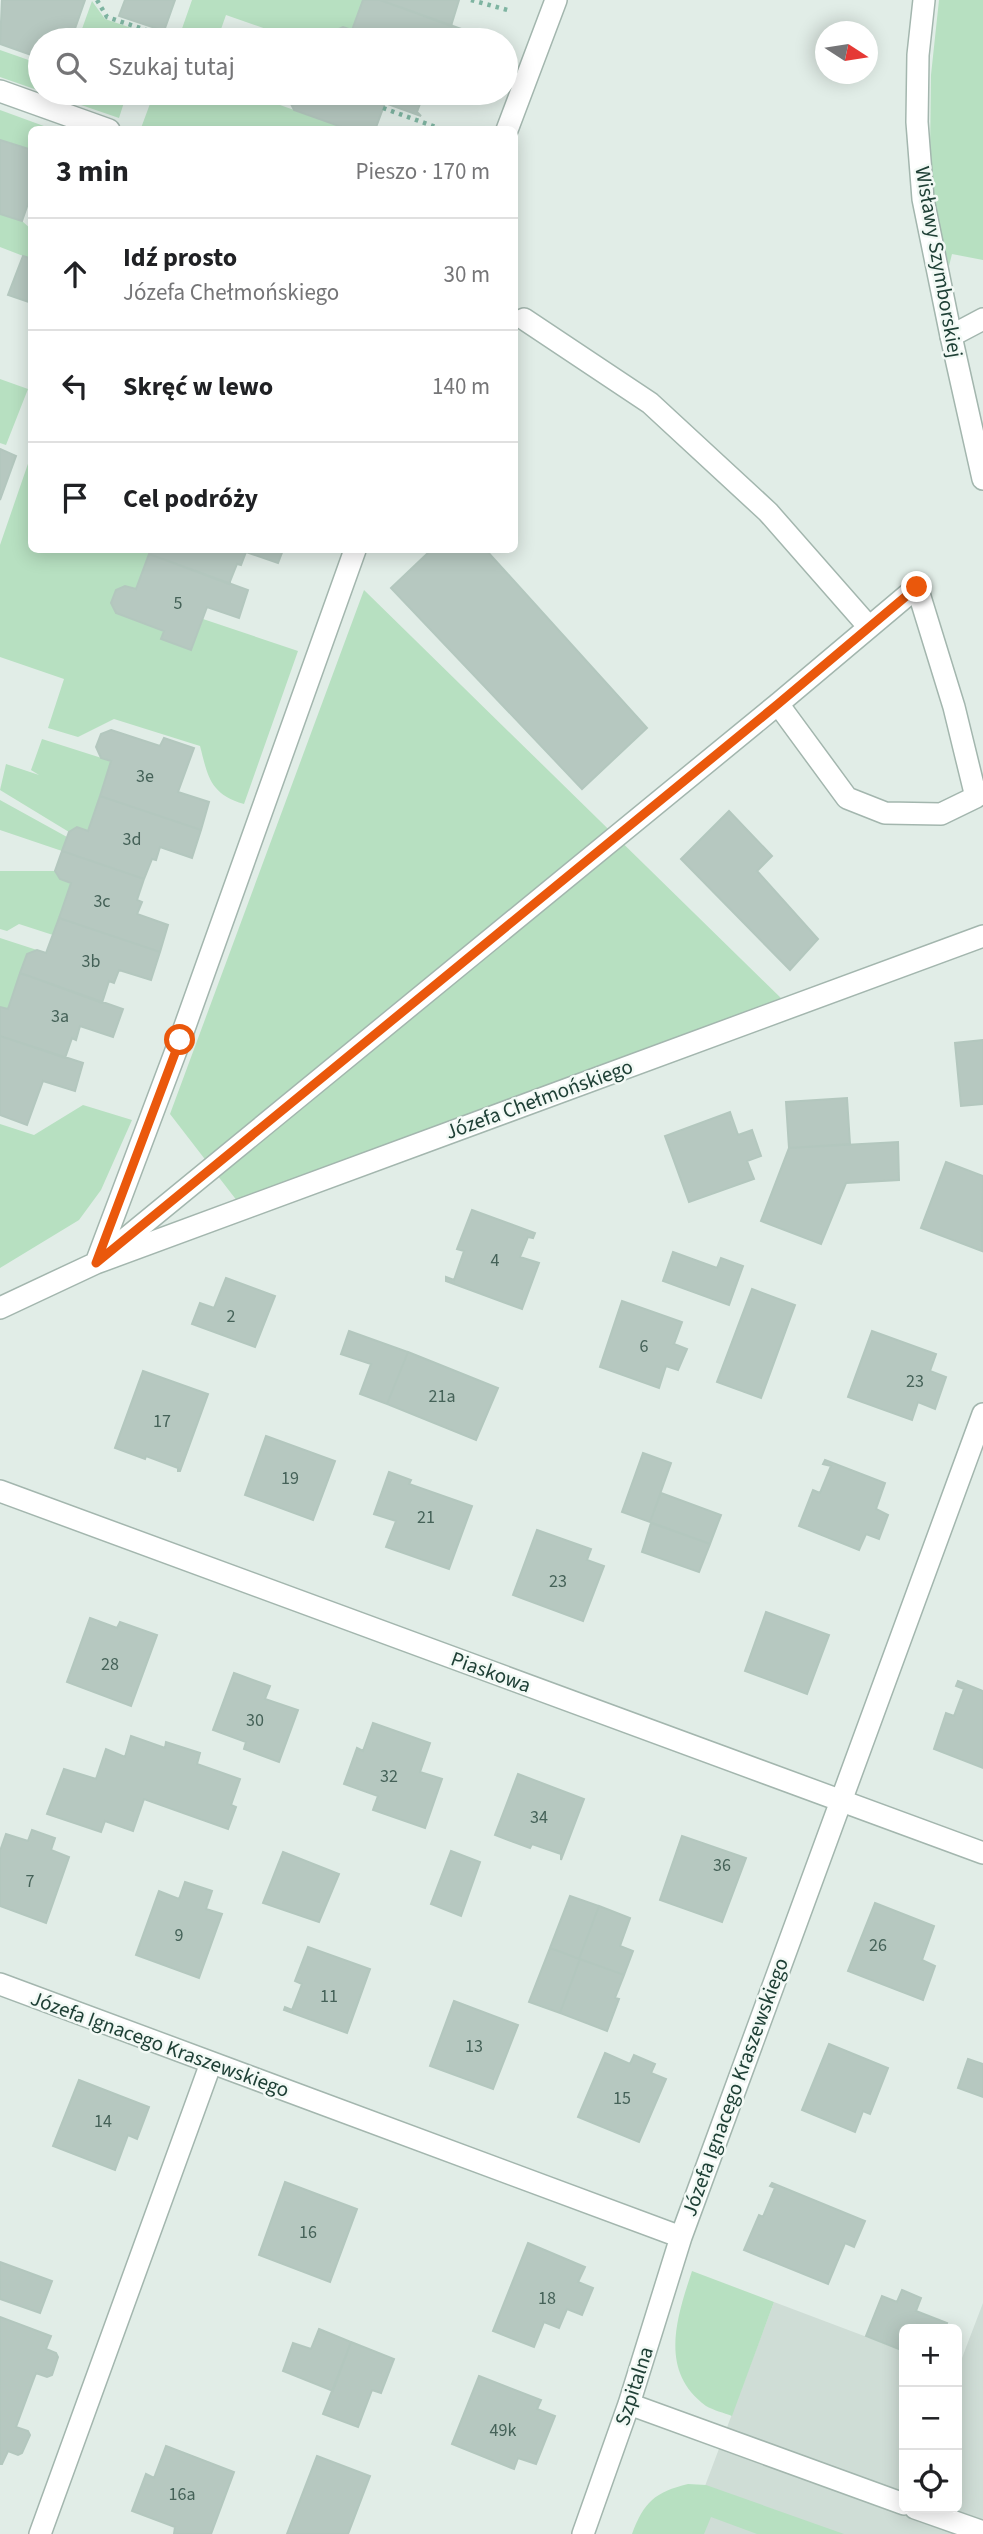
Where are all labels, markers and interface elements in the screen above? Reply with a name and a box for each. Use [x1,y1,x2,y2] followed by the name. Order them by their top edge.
[815,21,878,84] north arrow
[28,28,518,105] search box
[52,48,90,86] icon: search
[108,48,235,85] text: Szukaj tutaj
[56,150,129,193] text: 3 min
[355,155,490,188] text: Pieszo · 170 m
[907,164,971,360] street label: Wisławy Szymborskiej
[123,239,237,276] text: Idź prosto
[56,255,94,293] icon: ahead
[443,258,490,291] text: 30 m
[123,276,339,309] text: Józefa Chełmońskiego
[56,367,94,405] icon: left
[123,368,273,405] text: Skręć w lewo
[432,370,490,403] text: 140 m
[56,479,94,517] icon: arrive
[123,480,258,517] text: Cel podróży
[901,571,932,602] route end
[174,591,183,616] house number: 5
[136,764,154,789] house number: 3e
[123,827,141,852] house number: 3d
[93,889,111,914] house number: 3c
[82,949,100,974] house number: 3b
[51,1004,69,1029] house number: 3a
[164,1024,195,1055] route start
[441,1051,637,1147] street label: Józefa Chełmońskiego
[491,1248,500,1273] house number: 4
[227,1304,236,1329] house number: 2
[640,1334,649,1359] house number: 6
[906,1369,924,1394] house number: 23
[429,1384,455,1409] house number: 21a
[153,1409,171,1434] house number: 17
[281,1466,299,1491] house number: 19
[417,1505,435,1530] house number: 21
[549,1569,567,1594] house number: 23
[447,1644,535,1700] street label: Piaskowa
[101,1652,119,1677] house number: 28
[246,1708,264,1733] house number: 30
[380,1764,398,1789] house number: 32
[530,1805,548,1830] house number: 34
[713,1853,731,1878] house number: 36
[26,1869,35,1894] house number: 7
[175,1923,184,1948] house number: 9
[869,1933,887,1958] house number: 26
[674,1953,796,2221] street label: Józefa Ignacego Kraszewskiego
[26,1983,294,2105] street label: Józefa Ignacego Kraszewskiego
[320,1984,338,2009] house number: 11
[465,2034,483,2059] house number: 13
[613,2086,631,2111] house number: 15
[94,2109,112,2134] house number: 14
[299,2220,317,2245] house number: 16
[538,2286,556,2311] house number: 18
[899,2324,962,2513] map controls
[899,2324,962,2387] button: +
[607,2343,661,2429] street label: Szpitalna
[899,2387,962,2450] button: −
[490,2418,516,2443] house number: 49k
[899,2450,962,2513] button: locate
[169,2482,195,2507] house number: 16a

